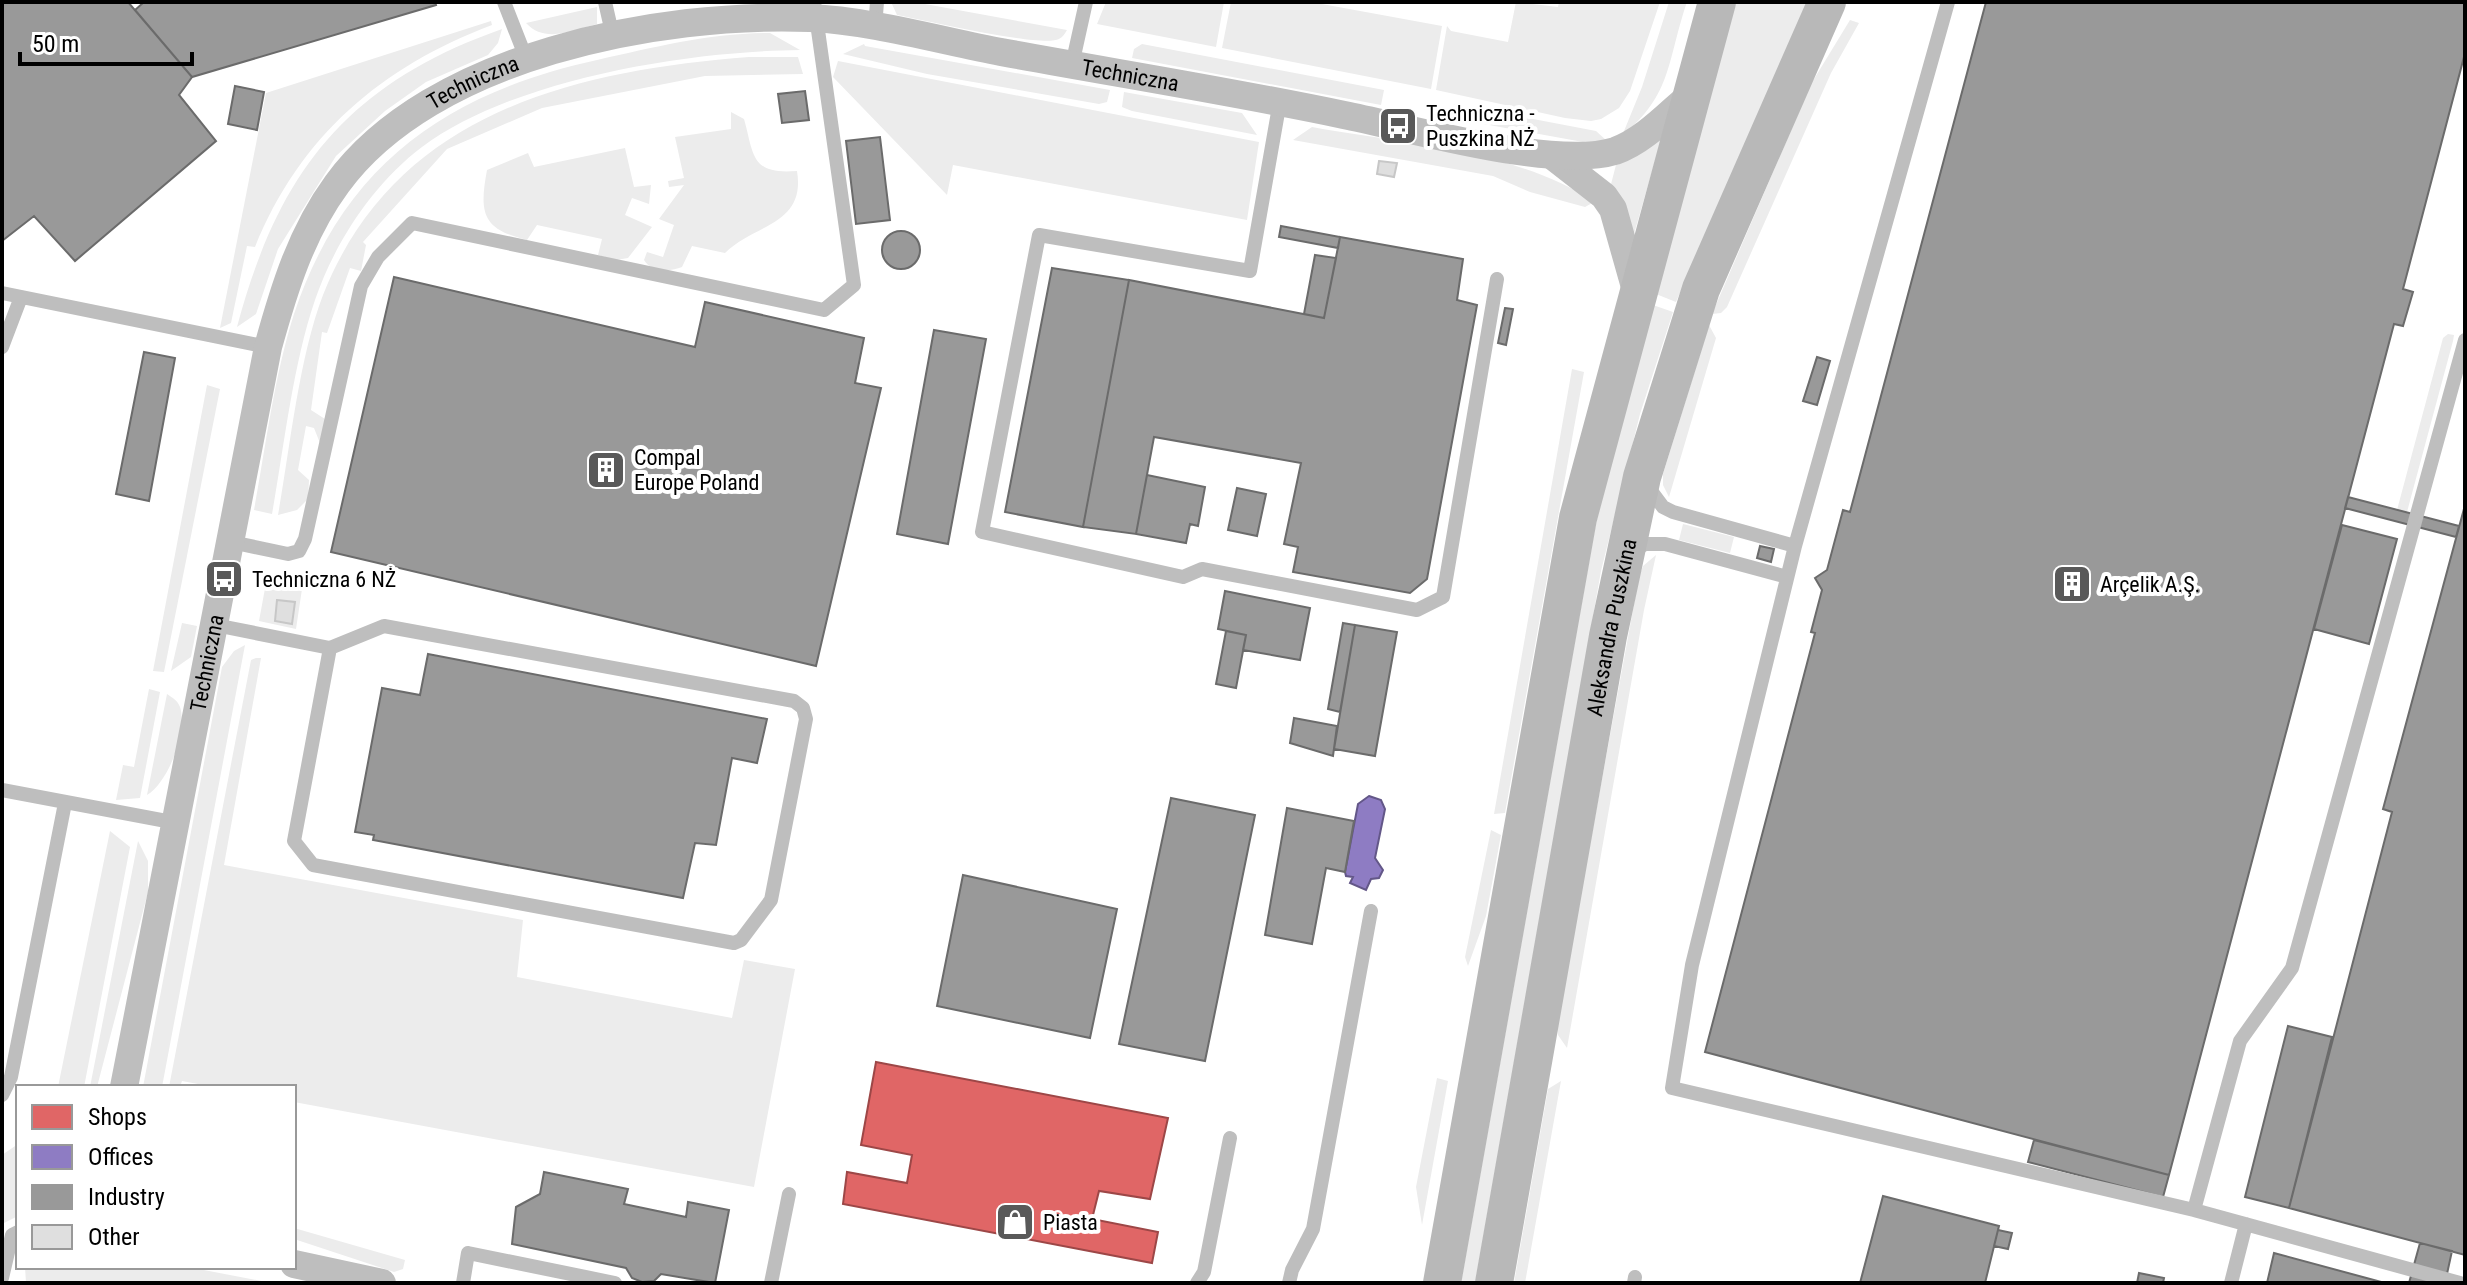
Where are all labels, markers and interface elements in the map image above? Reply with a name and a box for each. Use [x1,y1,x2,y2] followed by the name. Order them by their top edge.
[20,16,192,66] scale bar
[32,30,79,58] text: 50 m
[423,51,522,114] street label: Techniczna
[1080,55,1181,96] street label: Techniczna
[1426,101,1535,151] place label: Techniczna - Puszkina NŻ
[1377,105,1419,147] bus stop icon: Techniczna - Puszkina NŻ
[634,445,759,495] place label: Compal Europe Poland
[585,449,627,491] building icon: Compal Europe Poland
[1582,536,1642,718] street label: Aleksandra Puszkina
[203,558,245,600] bus stop icon: Techniczna 6 NŻ
[2051,563,2093,605] building icon: Arçelik A.Ş.
[252,567,396,592] place label: Techniczna 6 NŻ
[2100,572,2200,597] place label: Arçelik A.Ş.
[185,612,229,714] street label: Techniczna
[16,1085,296,1269] legend
[88,1103,147,1131] text: Shops
[88,1143,154,1171] text: Offices
[88,1183,165,1211] text: Industry
[994,1201,1036,1243] shop icon: Piasta
[1043,1210,1098,1235] place label: Piasta
[88,1223,140,1251] text: Other

